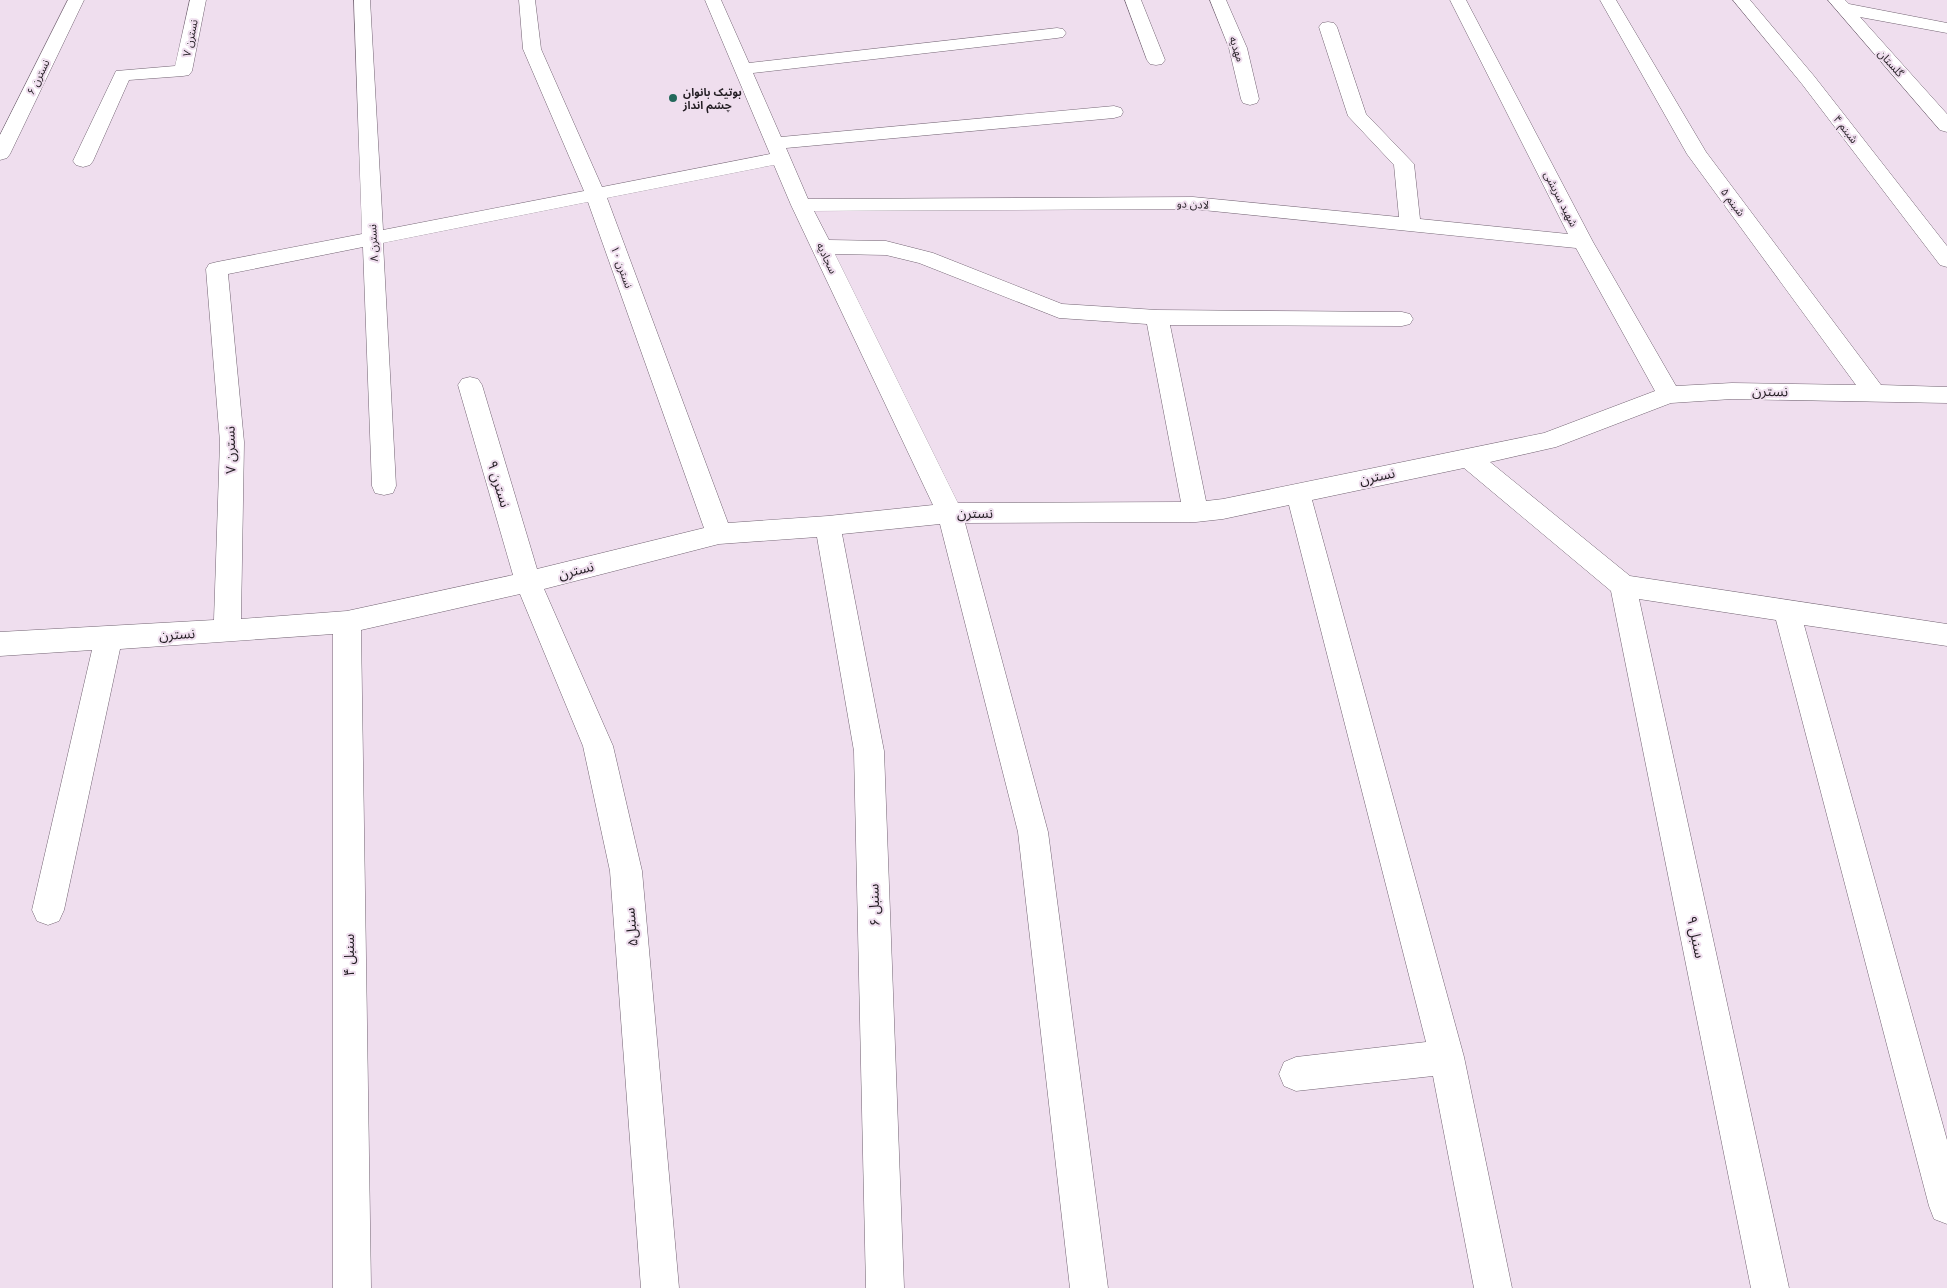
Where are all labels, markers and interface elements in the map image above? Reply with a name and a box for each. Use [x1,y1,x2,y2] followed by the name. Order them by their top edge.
[179,18,201,58] street label: نسترن ۷
[1226,35,1248,64] street label: مهدیه
[1875,46,1907,80] street label: گلستان
[23,57,53,97] street label: نسترن ۶
[682,85,742,114] place label: بوتیک بانوان چشم انداز
[667,92,679,104] marker: بوتیک بانوان چشم انداز
[1829,112,1861,147] street label: شبنم ۴
[1541,169,1581,230] street label: شهید سریشی
[1716,185,1748,220] street label: شبنم ۵
[1176,196,1210,212] street label: لادن دو
[365,224,381,262] street label: نسترن ۸
[813,240,841,276] street label: سجادیه
[608,244,636,290] street label: نسترن ۱۰
[1752,382,1788,400] street label: نسترن
[221,426,239,474] street label: نسترن ۷
[483,458,515,510] street label: نسترن ۹
[1358,463,1397,489] street label: نسترن
[957,504,993,522] street label: نسترن
[556,557,596,583] street label: نسترن
[159,624,196,644] street label: نسترن
[864,883,884,927] street label: سنبل ۶
[620,907,642,947] street label: سنبل۵
[1683,914,1709,960] street label: سنبل ۹
[340,934,358,976] street label: سنبل ۴

